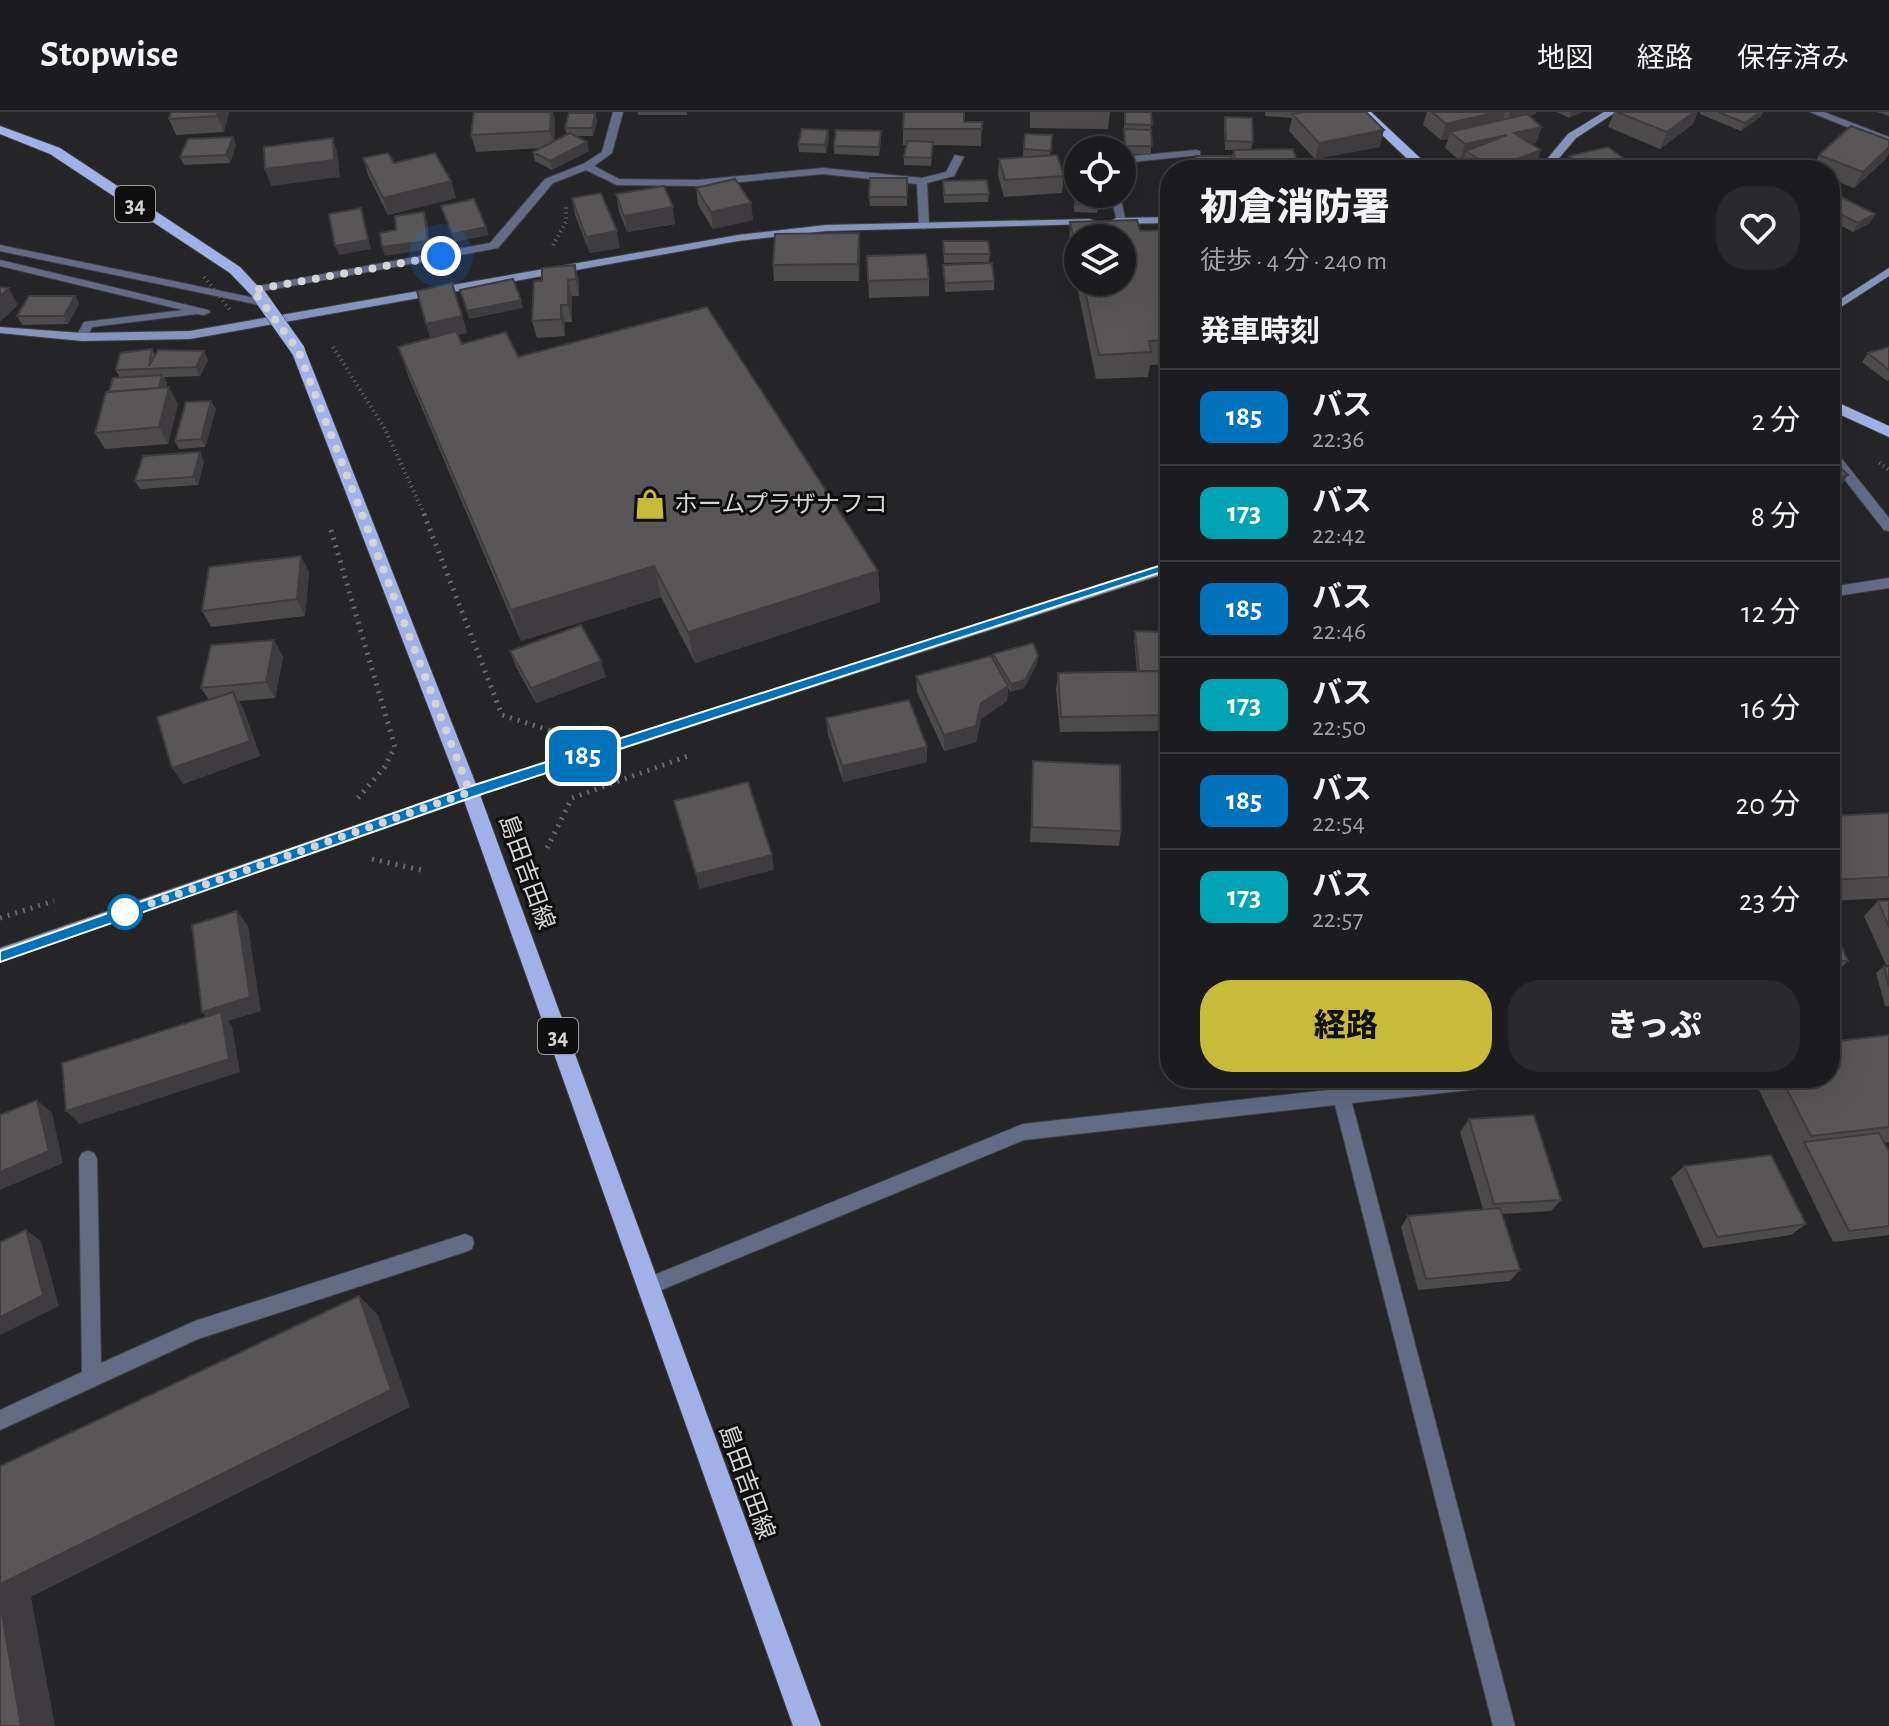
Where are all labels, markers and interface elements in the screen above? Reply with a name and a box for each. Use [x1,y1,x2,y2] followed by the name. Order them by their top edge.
[40,36,178,74] text: Stopwise
[1537,45,1593,73] text: 地図
[1637,45,1693,73] text: 経路
[1737,45,1849,73] text: 保存済み
[1064,136,1136,296] map controls
[1064,136,1136,208] button: locate
[115,186,155,222] road number: 34
[1716,186,1800,270] button: heart
[1200,190,1390,228] text: 初倉消防署
[1064,224,1136,296] button: layers
[421,236,461,276] your location
[1200,248,1387,274] text: 徒歩 · 4 分 · 240 m
[1200,317,1320,347] text: 発車時刻
[1312,391,1372,421] text: バス
[1226,403,1262,431] text: 185
[1751,406,1800,436] text: 2 分
[1312,426,1365,452] text: 22:36
[633,487,667,521] shop icon: ホームプラザナフコ
[1312,487,1372,517] text: バス
[674,492,888,517] place label: ホームプラザナフコ
[1227,499,1261,527] text: 173
[1751,502,1800,532] text: 8 分
[1312,522,1366,548] text: 22:42
[1312,583,1372,613] text: バス
[1226,595,1262,623] text: 185
[1741,598,1800,628] text: 12 分
[1312,618,1366,644] text: 22:46
[1312,679,1372,709] text: バス
[1227,691,1261,719] text: 173
[1741,694,1800,724] text: 16 分
[1312,714,1366,740] text: 22:50
[537,730,629,782] line badge: 185
[565,742,601,770] text: 185
[1312,775,1372,805] text: バス
[1226,787,1262,815] text: 185
[1736,790,1800,820] text: 20 分
[1312,810,1365,836] text: 22:54
[494,811,560,933] street label: 島田吉田線
[1312,871,1372,901] text: バス
[1227,883,1261,911] text: 173
[1739,886,1800,916] text: 23 分
[108,895,142,929] unlabelled marker
[1312,906,1363,932] text: 22:57
[1200,980,1492,1072] button: 経路
[1508,980,1800,1072] button: きっぷ
[538,1018,578,1054] road number: 34
[714,1421,780,1543] street label: 島田吉田線

